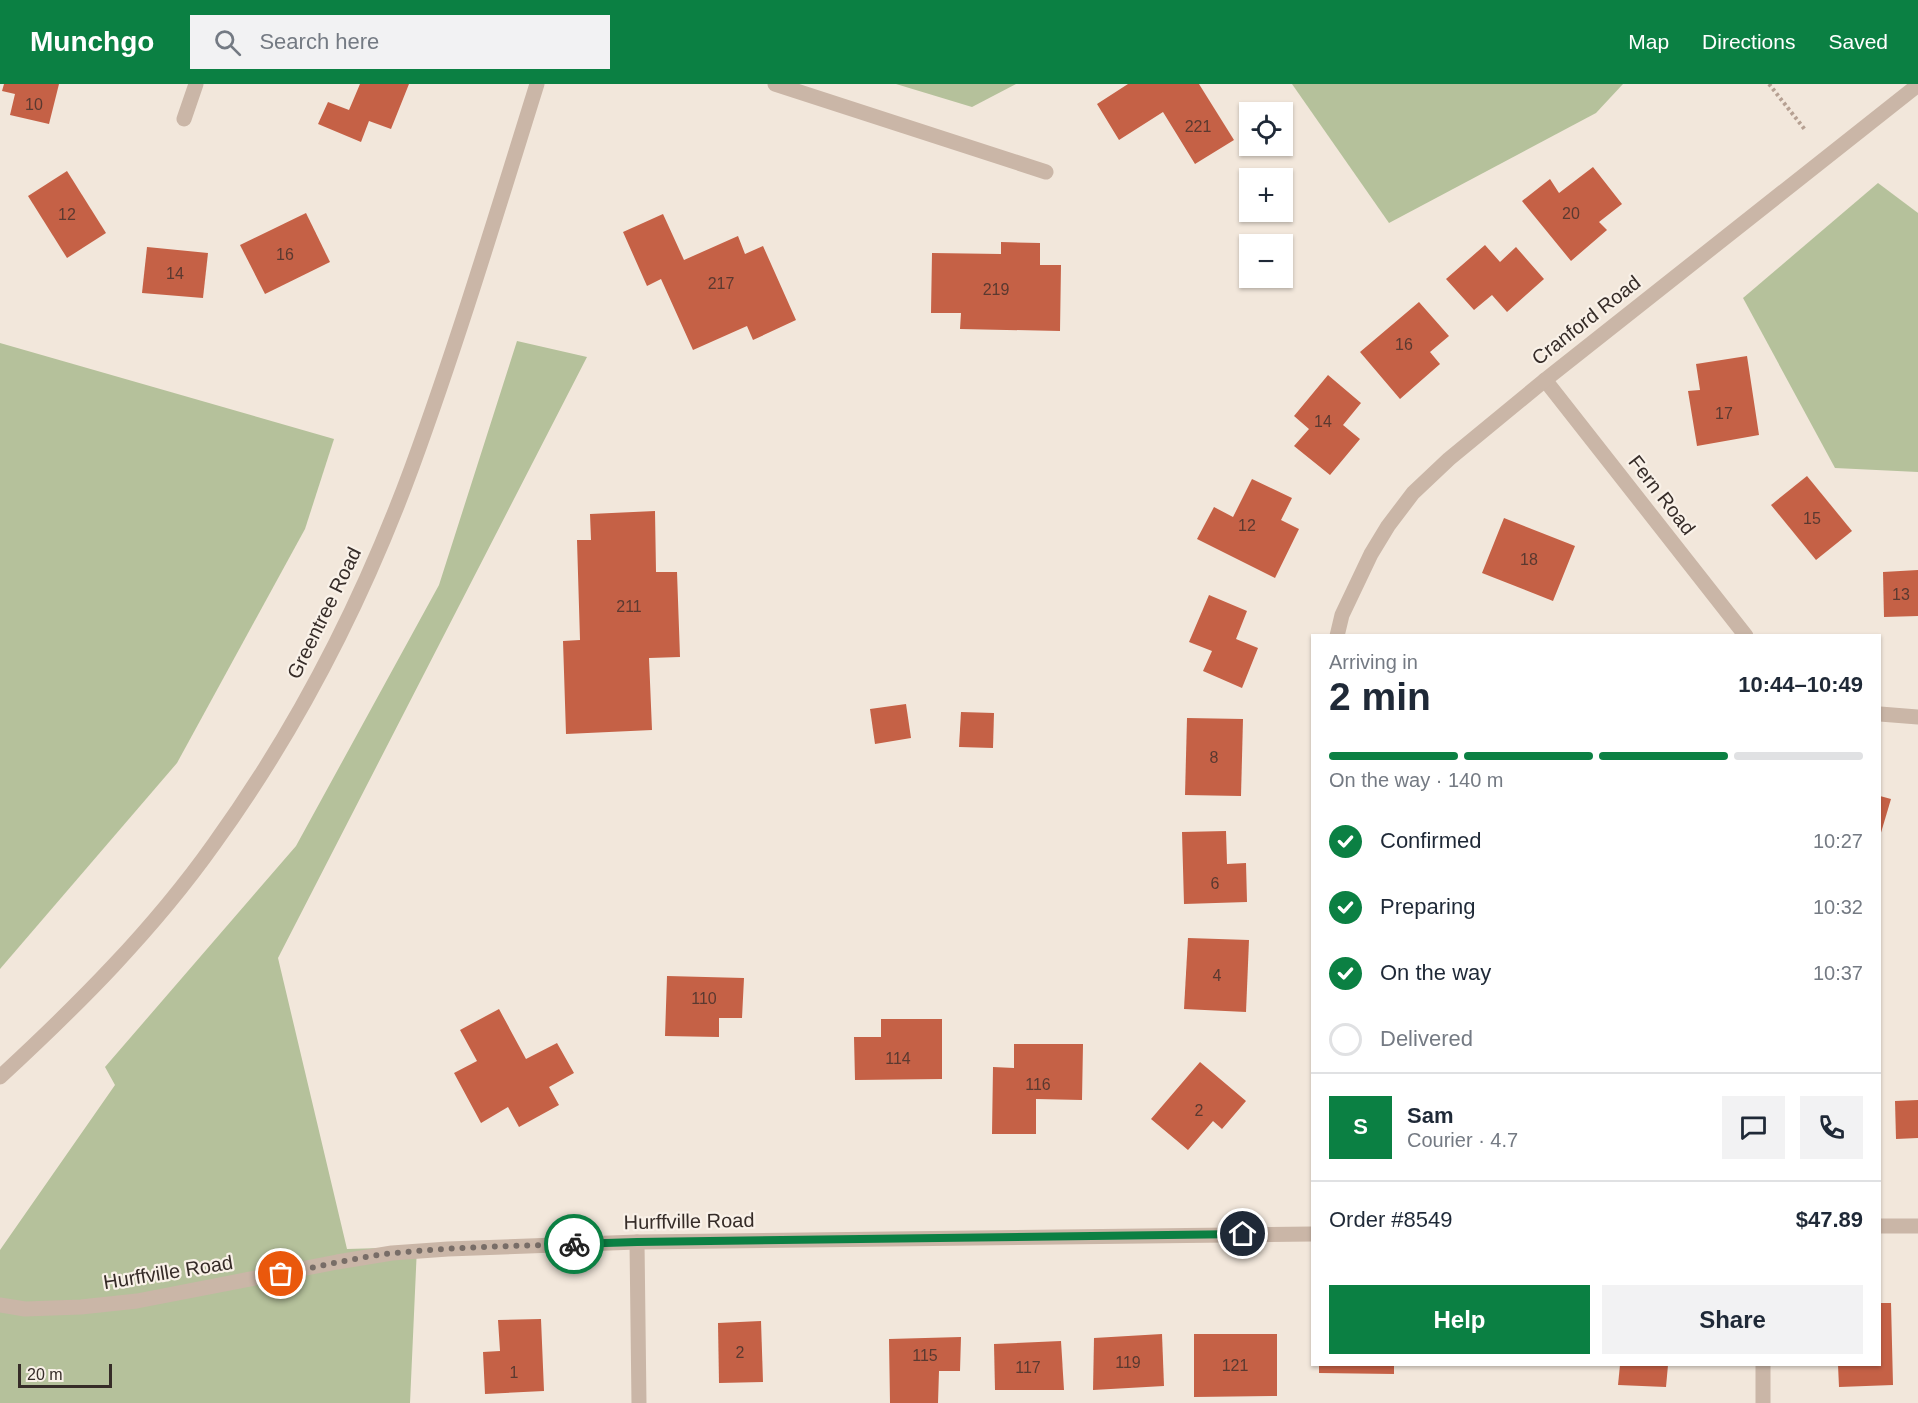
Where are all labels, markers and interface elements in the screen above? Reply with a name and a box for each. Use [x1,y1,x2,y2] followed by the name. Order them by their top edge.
[190,15,610,69] search box
[30,26,154,57] text: Munchgo
[211,26,244,59] icon: search
[259,29,379,54] text: Search here
[1628,30,1669,53] text: Map
[1702,30,1795,53] text: Directions
[1828,30,1888,53] text: Saved
[25,96,43,113] house number: 10
[1239,102,1293,288] map controls
[1239,102,1293,156] button: locate
[1185,118,1211,135] house number: 221
[1239,168,1293,222] button: +
[1562,205,1580,222] house number: 20
[58,206,76,223] house number: 12
[1239,234,1293,288] button: −
[276,246,294,263] house number: 16
[166,265,184,282] house number: 14
[1528,271,1644,369] street label: Cranford Road
[708,275,734,292] house number: 217
[983,281,1009,298] house number: 219
[1395,336,1413,353] house number: 16
[1715,405,1733,422] house number: 17
[1314,413,1332,430] house number: 14
[1624,451,1700,539] street label: Fern Road
[1803,510,1821,527] house number: 15
[1238,517,1256,534] house number: 12
[283,544,365,682] street label: Greentree Road
[1520,551,1538,568] house number: 18
[1892,586,1910,603] house number: 13
[616,598,642,615] house number: 211
[1329,651,1418,673] text: Arriving in
[1738,672,1863,697] text: 10:44–10:49
[1329,675,1431,718] text: 2 min
[1210,749,1219,766] house number: 8
[1329,769,1504,791] text: On the way · 140 m
[1329,825,1362,858] icon: check
[1380,828,1481,853] text: Confirmed
[1813,830,1863,852] text: 10:27
[1211,875,1220,892] house number: 6
[1329,891,1362,924] icon: check
[1380,894,1475,919] text: Preparing
[1813,896,1863,918] text: 10:32
[1329,957,1362,990] icon: check
[1380,960,1491,985] text: On the way
[1813,962,1863,984] text: 10:37
[1213,967,1222,984] house number: 4
[691,990,717,1007] house number: 110
[1380,1026,1473,1051] text: Delivered
[885,1050,911,1067] house number: 114
[1025,1076,1051,1093] house number: 116
[1722,1096,1785,1159] button: chat
[1800,1096,1863,1159] button: phone
[1195,1102,1204,1119] house number: 2
[1407,1103,1453,1128] text: Sam
[1353,1114,1368,1139] text: S
[1407,1129,1518,1151] text: Courier · 4.7
[1329,1207,1453,1232] text: Order #8549
[1796,1207,1863,1232] text: $47.89
[1217,1208,1268,1259] pin
[623,1209,755,1233] street label: Hurffville Road
[544,1214,604,1274] courier
[1226,1217,1259,1250] icon: home
[558,1228,591,1261] icon: bike
[255,1248,306,1299] pin
[102,1251,234,1293] street label: Hurffville Road
[264,1257,297,1290] icon: bag
[1329,1285,1590,1354] button: Help
[1602,1285,1863,1354] button: Share
[736,1344,745,1361] house number: 2
[912,1347,938,1364] house number: 115
[1115,1354,1141,1371] house number: 119
[1222,1357,1248,1374] house number: 121
[1015,1359,1041,1376] house number: 117
[18,1361,112,1388] scale bar
[510,1364,519,1381] house number: 1
[27,1366,63,1383] text: 20 m

